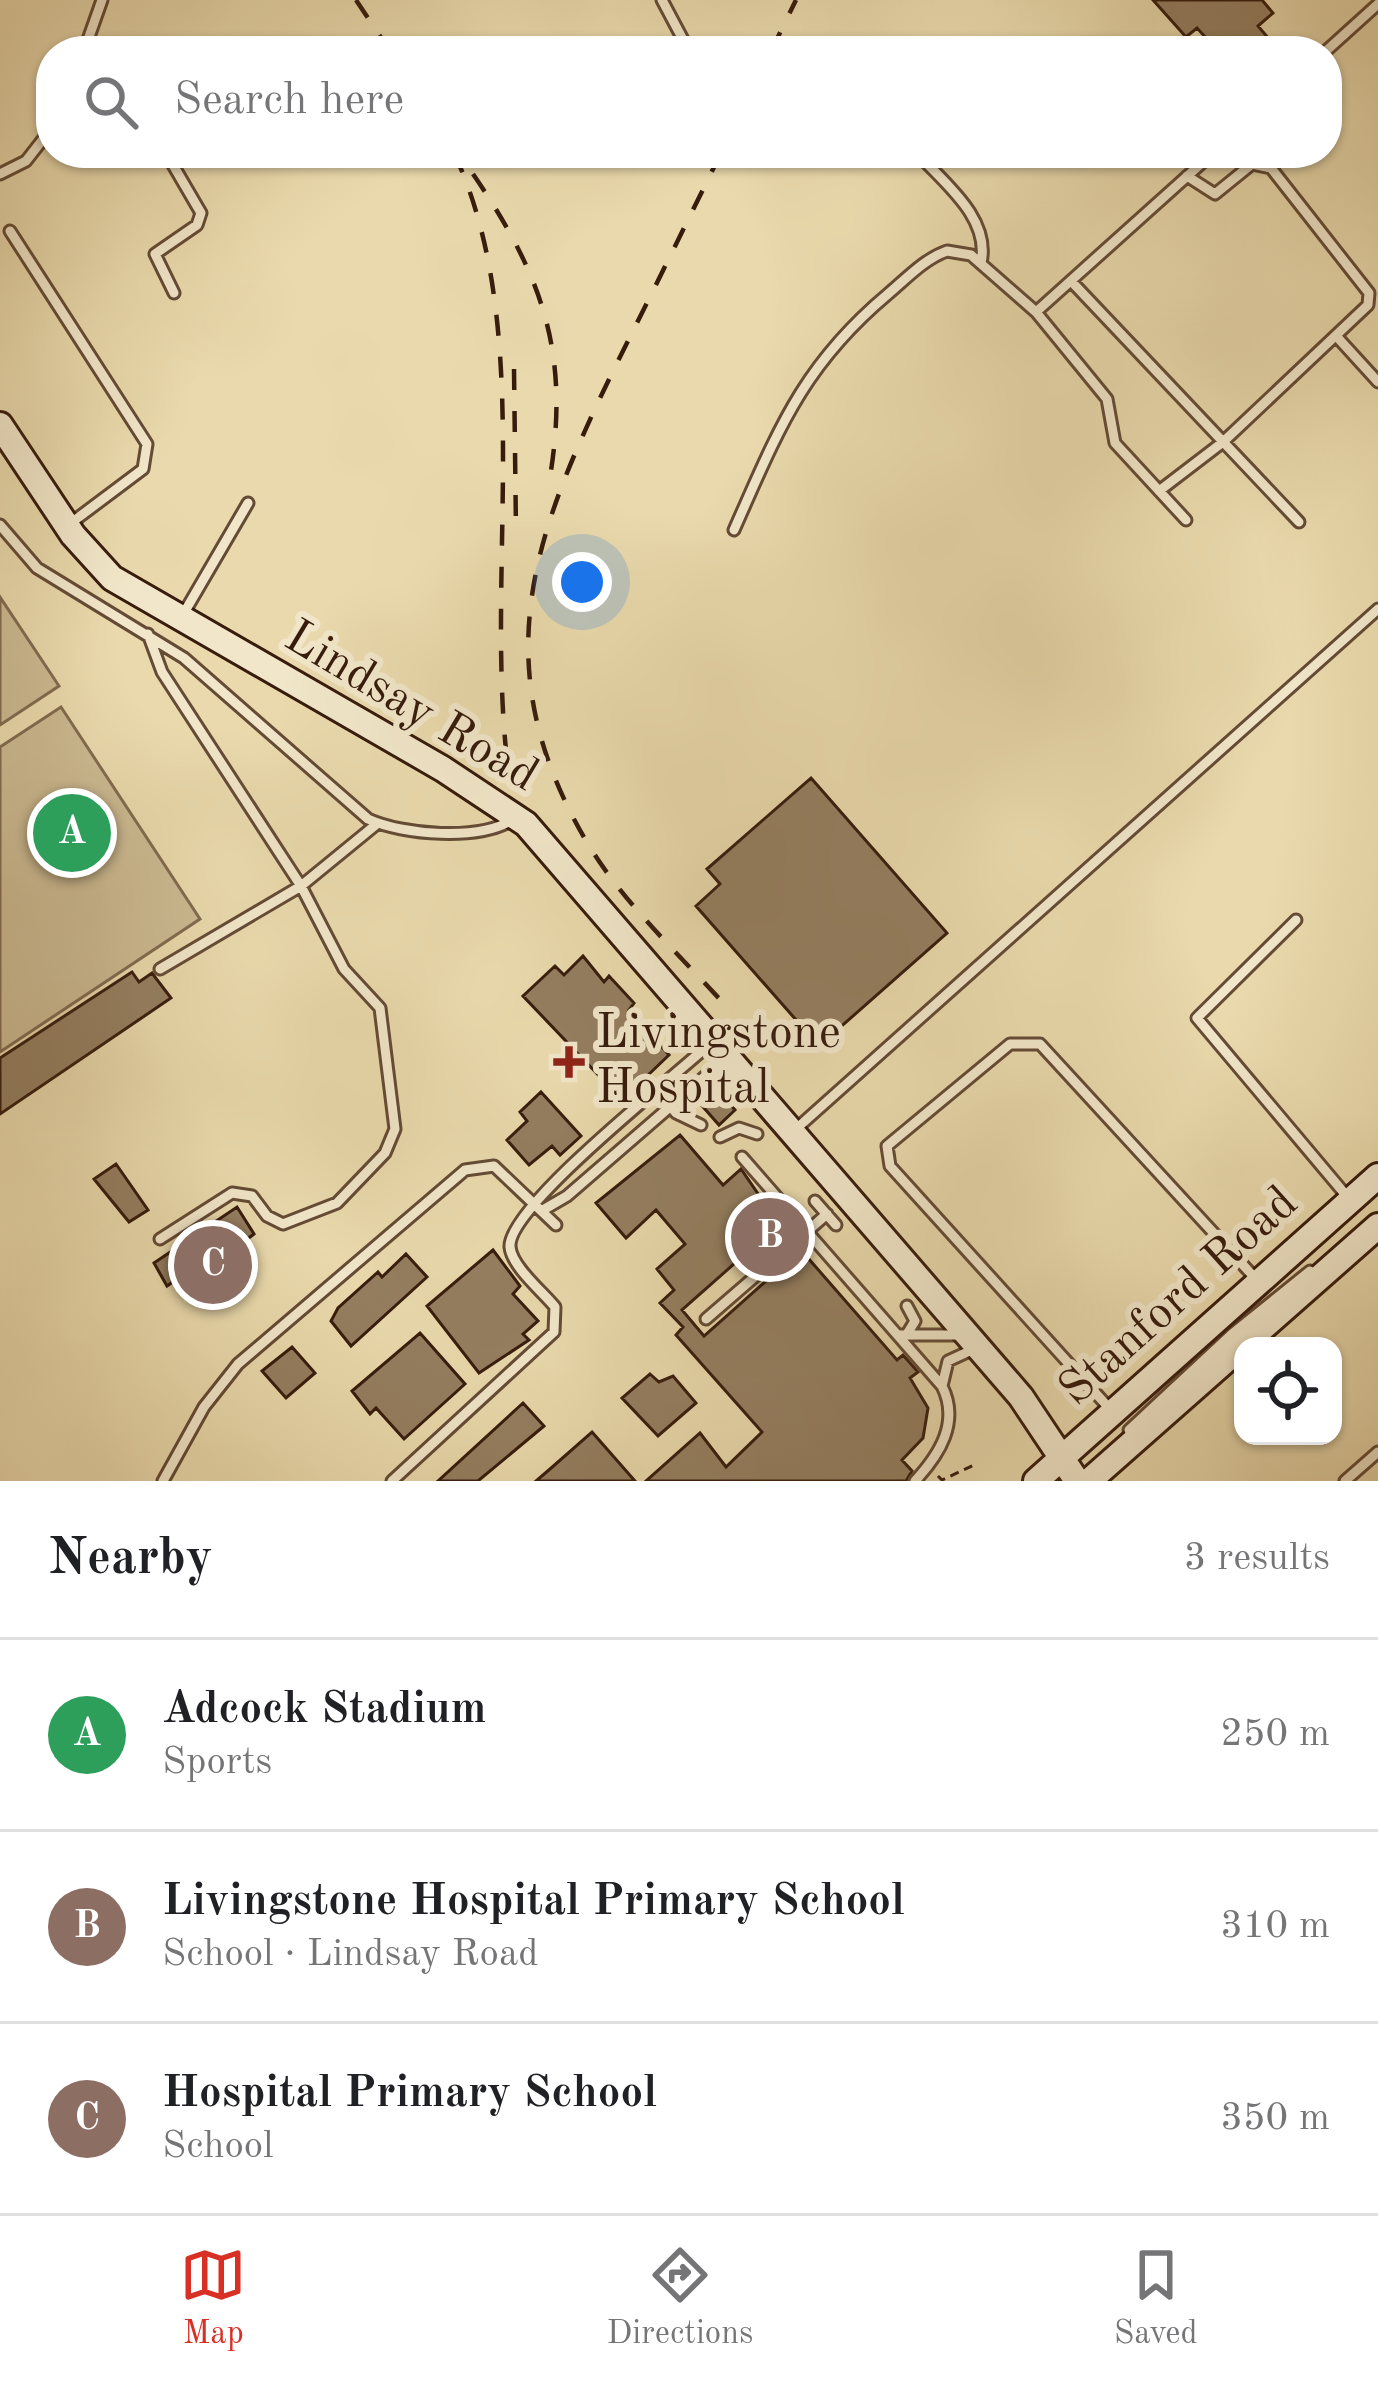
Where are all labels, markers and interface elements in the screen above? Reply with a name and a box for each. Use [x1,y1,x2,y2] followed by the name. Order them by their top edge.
[36,36,1342,168] search box
[78,69,144,135] icon: search
[174,79,404,124] text: Search here
[552,552,612,612] your location
[276,613,546,801] street label: Lindsay Road
[33,788,111,878] pin: A
[596,1010,841,1113] place label: Livingstone Hospital
[553,1046,585,1078] marker: Livingstone Hospital
[1051,1178,1307,1416] street label: Stanford Road
[731,1192,809,1282] pin: B
[174,1220,252,1310] pin: C
[1234,1337,1342,1445] map controls
[1234,1337,1342,1445] button: locate
[48,1534,213,1585] text: Nearby
[1184,1539,1330,1578] text: 3 results
[162,1688,487,1733] text: Adcock Stadium
[72,1715,102,1754] text: A
[1220,1715,1330,1754] text: 250 m
[162,1743,272,1782] text: Sports
[162,1880,905,1925] text: Livingstone Hospital Primary School
[73,1907,101,1946] text: B
[1220,1907,1330,1946] text: 310 m
[162,1935,539,1974] text: School · Lindsay Road
[162,2072,657,2117] text: Hospital Primary School
[74,2099,100,2138] text: C
[1220,2099,1330,2138] text: 350 m
[162,2127,274,2166] text: School
[180,2242,246,2355] tab: Map
[607,2242,753,2355] tab: Directions
[1114,2242,1198,2355] tab: Saved

